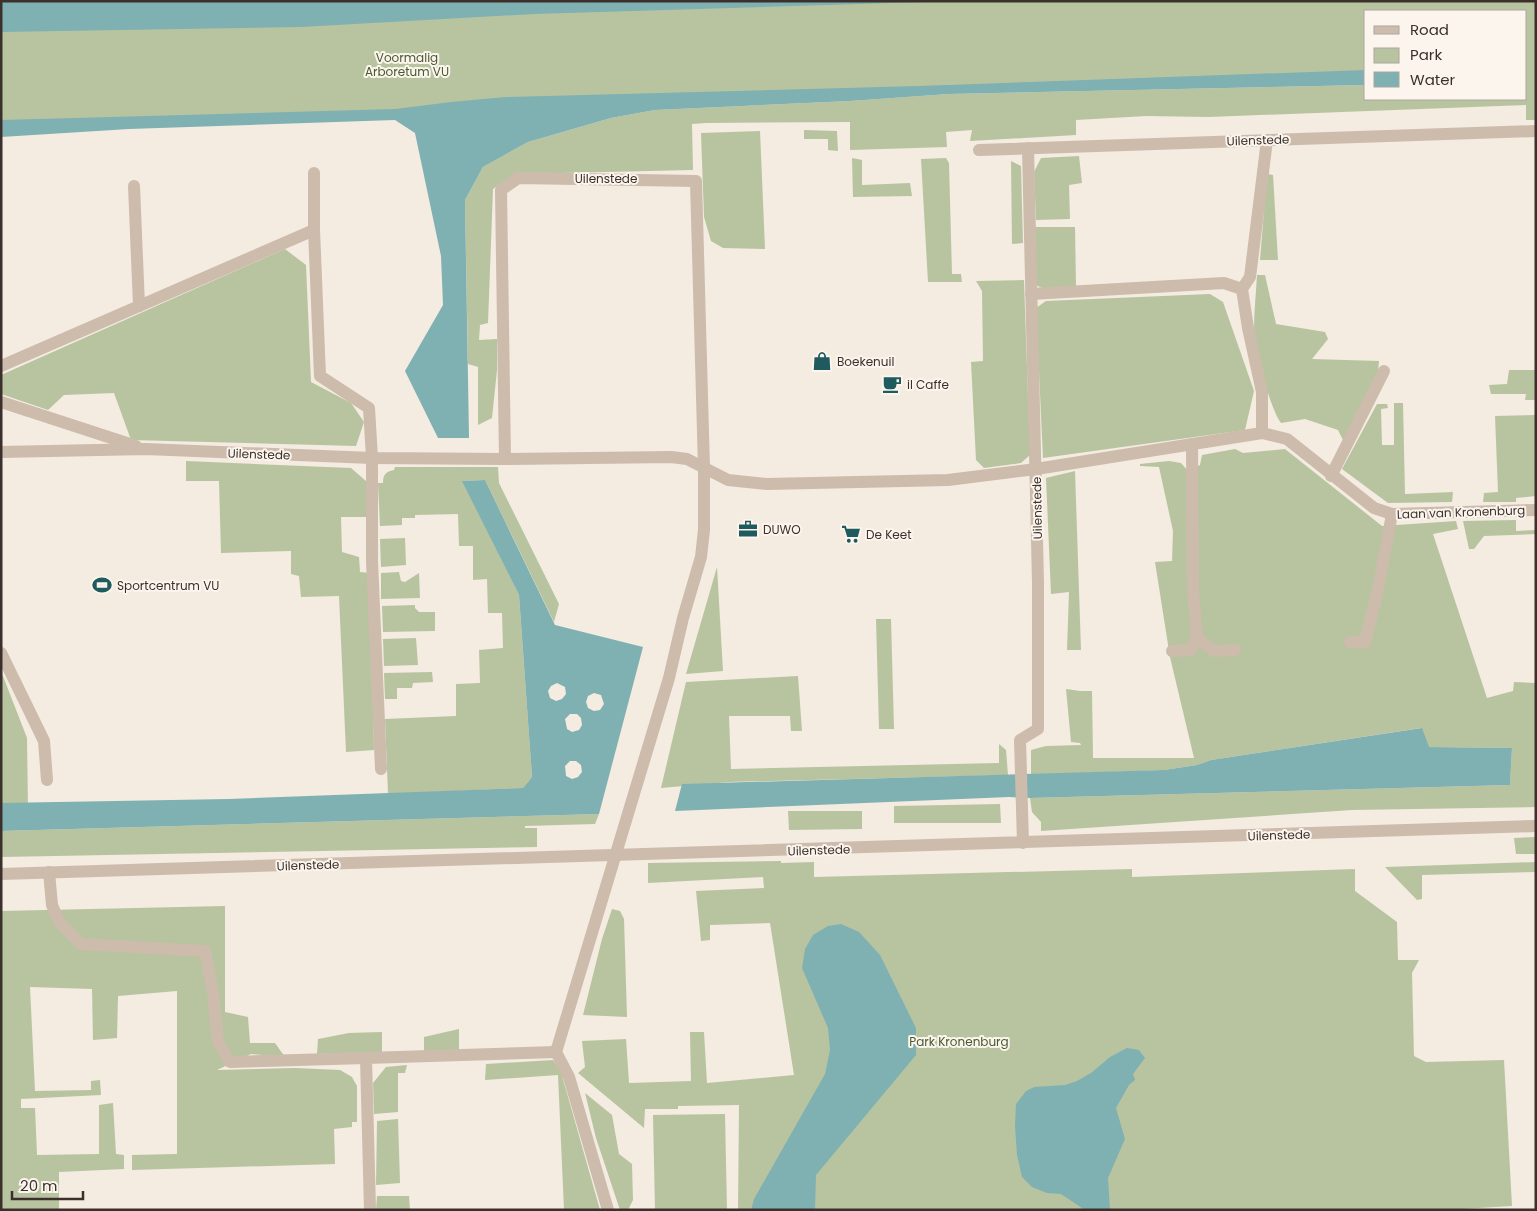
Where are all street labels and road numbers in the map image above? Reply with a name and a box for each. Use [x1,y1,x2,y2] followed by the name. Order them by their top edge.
[1226,130,1290,150] street label: Uilenstede
[575,170,637,187] street label: Uilenstede
[227,444,291,464] street label: Uilenstede
[1028,476,1046,540] street label: Uilenstede
[1396,501,1526,523] street label: Laan van Kronenburg
[1247,825,1311,845] street label: Uilenstede
[787,840,851,860] street label: Uilenstede
[276,855,340,875] street label: Uilenstede

